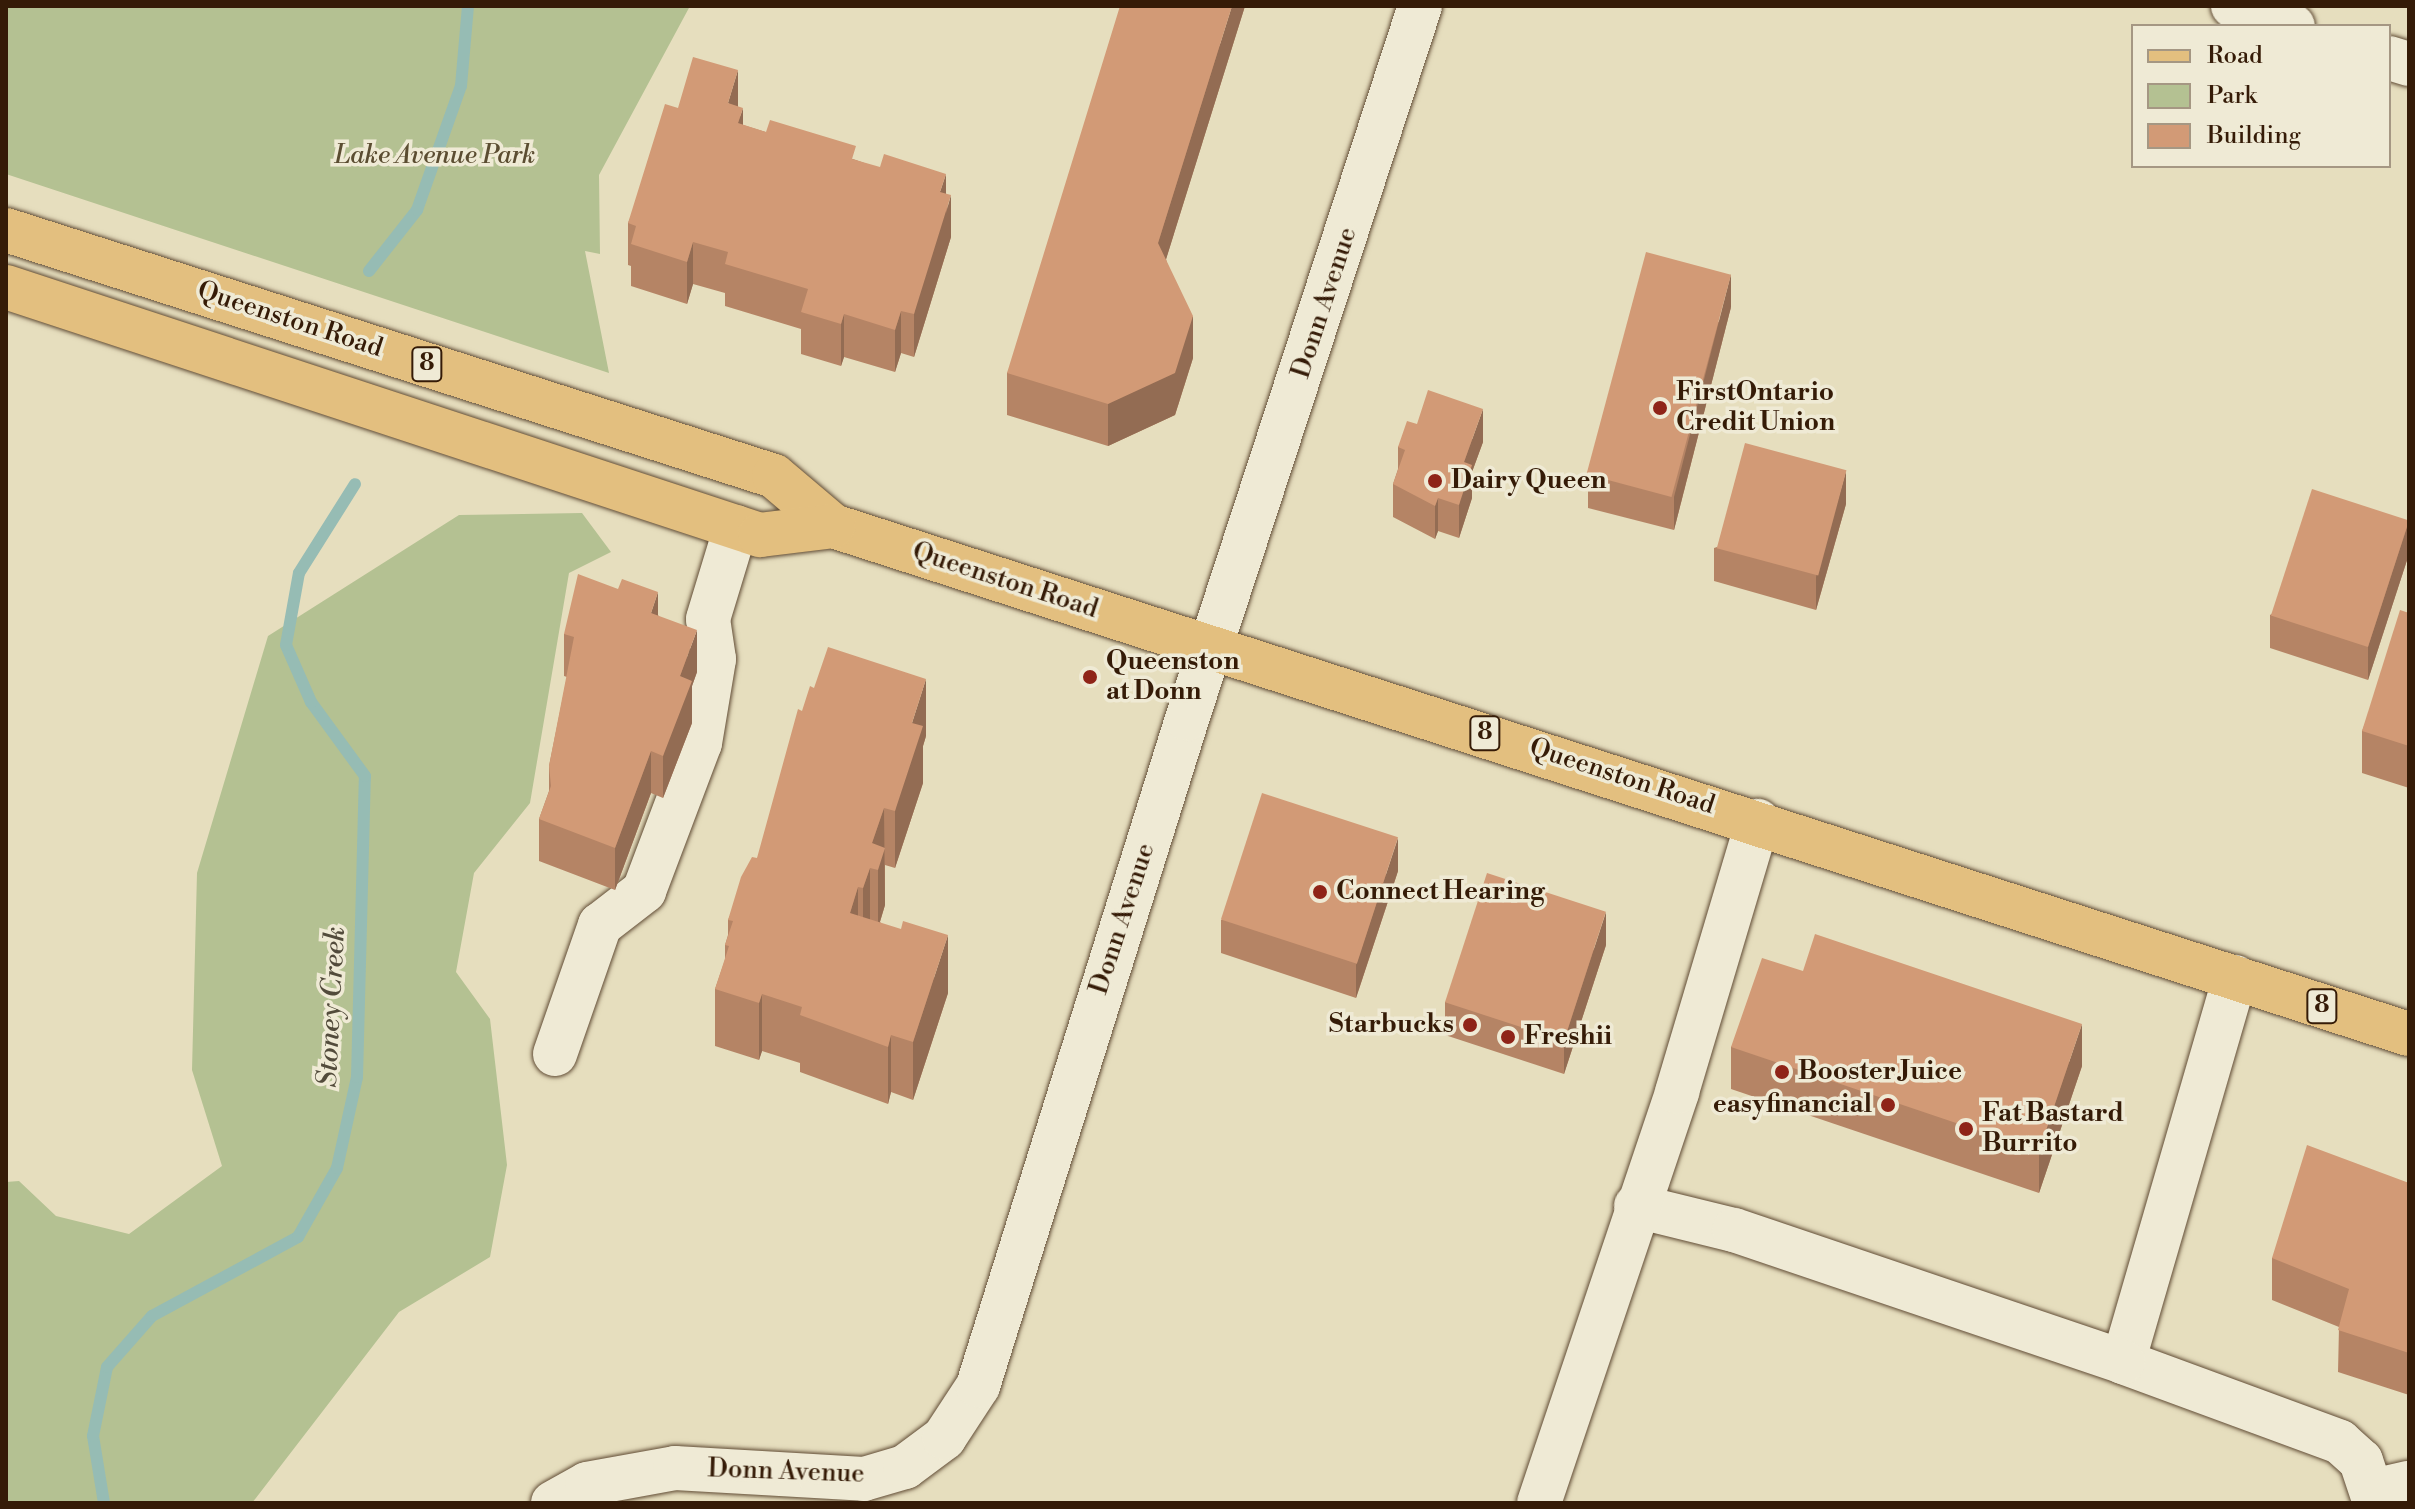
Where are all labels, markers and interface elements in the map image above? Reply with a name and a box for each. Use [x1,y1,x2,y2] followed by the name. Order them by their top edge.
[2131,24,2391,168] legend
[2207,41,2263,71] text: Road
[2207,81,2257,111] text: Park
[2207,121,2301,151] text: Building
[335,140,535,172] park label: Lake Avenue Park
[1286,224,1364,382] street label: Donn Avenue
[193,275,387,365] street label: Queenston Road
[411,344,443,384] road number: 8
[1676,377,1835,438] place label: FirstOntario Credit Union
[1651,399,1669,417] marker: FirstOntario Credit Union
[1451,465,1607,497] place label: Dairy Queen
[1426,472,1444,490] marker: Dairy Queen
[908,536,1102,626] street label: Queenston Road
[1106,646,1239,708] place label: Queenston at Donn
[1081,668,1099,686] marker: Queenston at Donn
[1469,713,1501,753] road number: 8
[1525,732,1719,822] street label: Queenston Road
[1084,840,1162,998] street label: Donn Avenue
[1336,876,1545,908] place label: Connect Hearing
[1311,883,1329,901] marker: Connect Hearing
[311,926,353,1088] water label: Stoney Creek
[2306,986,2338,1026] road number: 8
[1329,1009,1454,1041] place label: Starbucks
[1461,1016,1479,1034] marker: Starbucks
[1524,1021,1612,1053] place label: Freshii
[1499,1028,1517,1046] marker: Freshii
[1798,1056,1962,1088] place label: Booster Juice
[1773,1063,1791,1081] marker: Booster Juice
[1713,1089,1872,1121] place label: easyfinancial
[1879,1096,1897,1114] marker: easyfinancial
[1982,1098,2124,1160] place label: Fat Bastard Burrito
[1957,1120,1975,1138] marker: Fat Bastard Burrito
[707,1454,865,1490] street label: Donn Avenue

